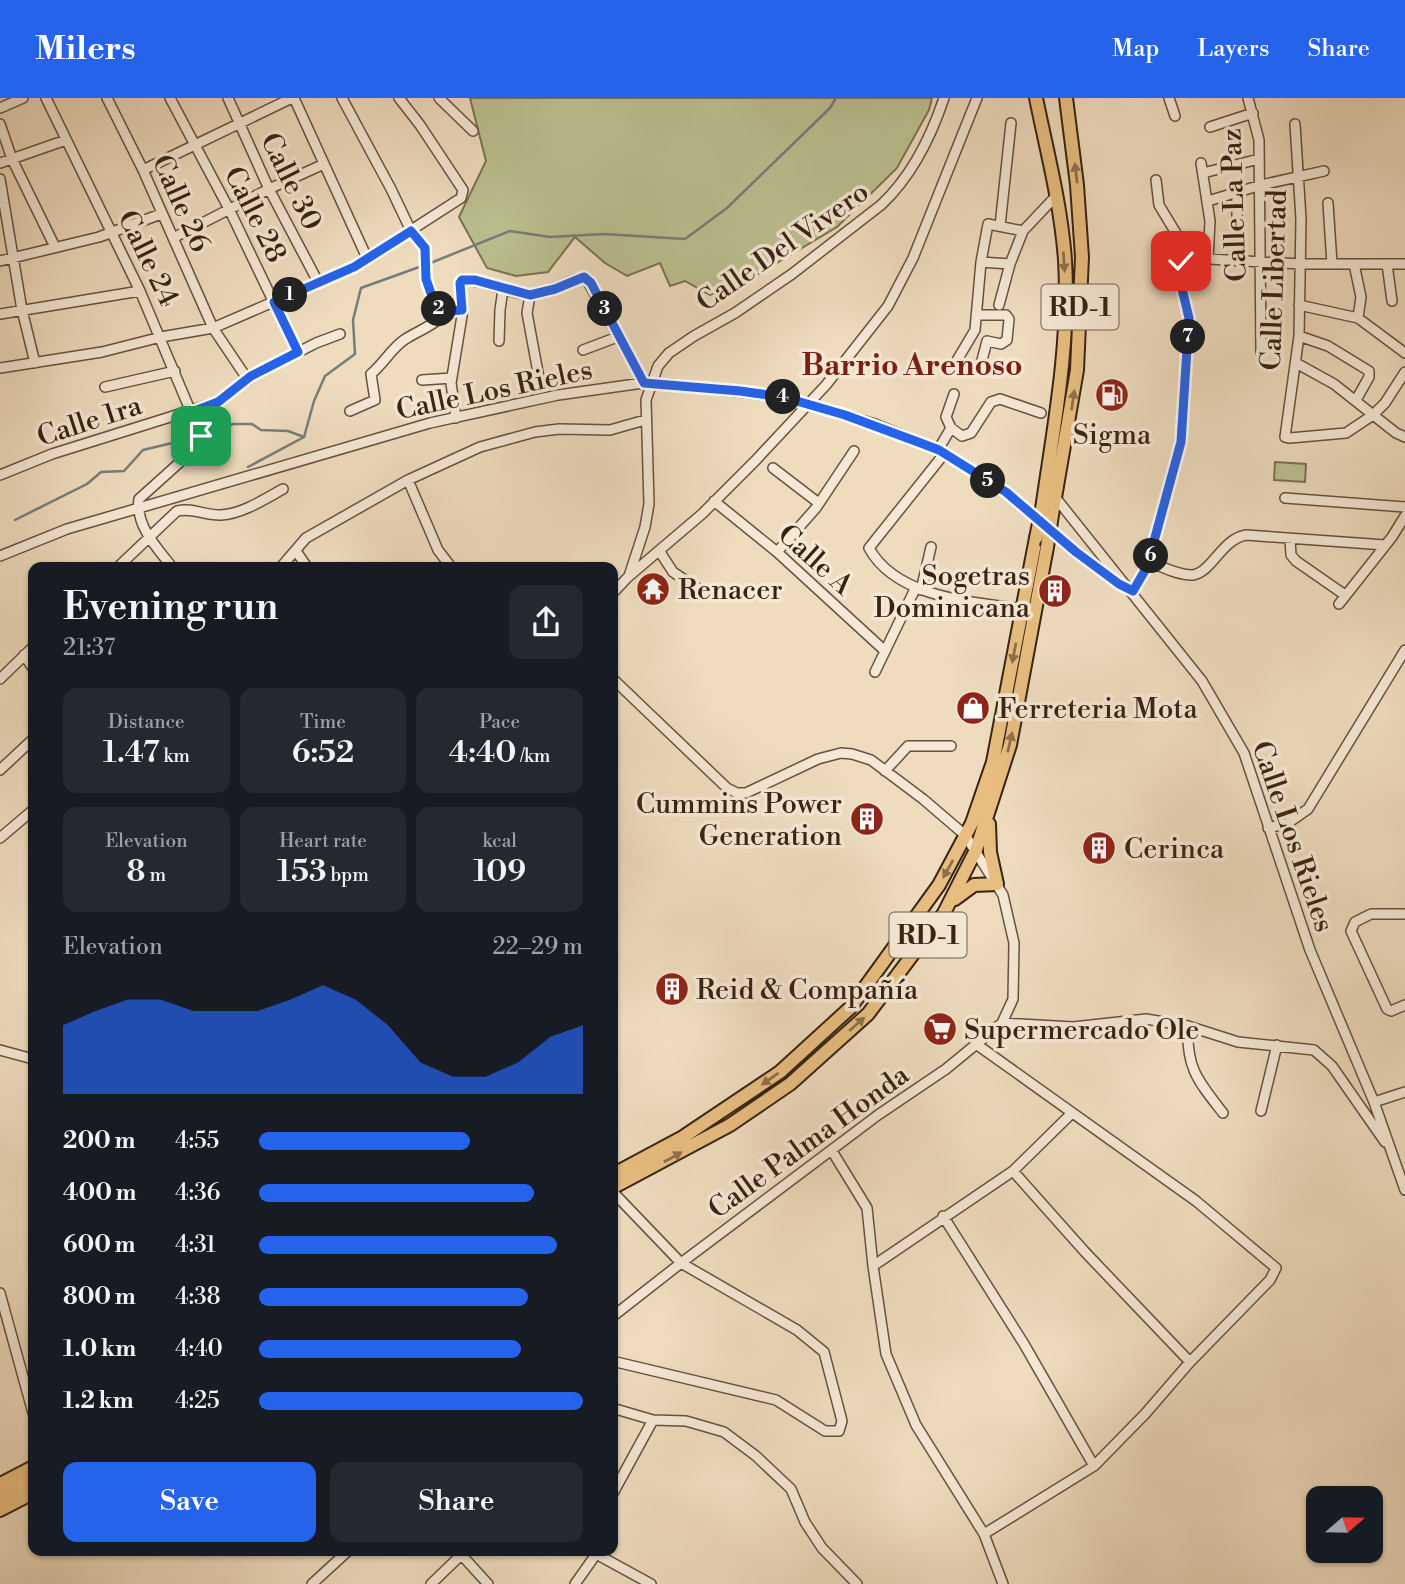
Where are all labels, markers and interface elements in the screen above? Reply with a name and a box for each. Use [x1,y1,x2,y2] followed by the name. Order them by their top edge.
[35,29,136,70] text: Milers
[1112,34,1159,64] text: Map
[1197,34,1269,64] text: Layers
[1307,34,1370,64] text: Share
[252,127,329,236] street label: Calle 30
[1214,128,1255,282] street label: Calle La Paz
[144,150,218,258] street label: Calle 26
[216,161,294,269] street label: Calle 28
[1070,162,1081,184] one-way arrow
[690,175,876,320] street label: Calle Del Vivero
[1254,189,1295,371] street label: Calle Libertad
[109,205,186,312] street label: Calle 24
[1151,231,1211,291] pin
[1162,242,1200,280] icon: check
[1059,251,1070,273] one-way arrow
[272,278,308,312] pin: 1
[285,282,294,306] text: 1
[1042,284,1118,330] road number: RD-1
[422,292,457,326] pin: 2
[588,292,622,326] pin: 3
[433,296,444,320] text: 2
[599,296,610,320] text: 3
[1170,320,1206,354] pin: 7
[1182,324,1193,348] text: 7
[801,347,1023,385] district label: Barrio Arenoso
[393,353,596,428] street label: Calle Los Rieles
[1093,376,1131,414] fuel station icon: Sigma
[766,380,800,414] pin: 4
[776,384,789,408] text: 4
[33,388,147,455] street label: Calle 1ra
[1068,389,1079,411] one-way arrow
[171,406,231,466] pin
[182,417,220,455] icon: arrive
[1073,418,1152,453] place label: Sigma
[970,464,1006,498] pin: 5
[982,468,993,492] text: 5
[770,517,860,603] street label: Calle A
[1134,538,1168,574] pin: 6
[1145,543,1156,567] text: 6
[874,559,1031,626] place label: Sogetras Dominicana
[634,570,672,608] temple icon: Renacer
[1036,572,1074,610] building icon: Sogetras Dominicana
[678,573,783,608] place label: Renacer
[63,584,278,631] text: Evening run
[509,585,583,659] button: share
[63,634,115,662] text: 21:37
[1008,642,1019,664] one-way arrow
[954,689,992,727] shop icon: Ferreteria Mota
[998,692,1199,727] place label: Ferreteria Mota
[108,710,185,734] text: Distance
[300,710,346,734] text: Time
[479,710,520,734] text: Pace
[1004,731,1015,753] one-way arrow
[103,734,160,772] text: 1.47
[292,734,354,772] text: 6:52
[449,734,516,772] text: 4:40
[1244,736,1342,937] street label: Calle Los Rieles
[160,744,190,768] text: km
[516,744,551,768] text: /km
[636,787,842,854] place label: Cummins Power Generation
[848,800,886,838] building icon: Cummins Power Generation
[105,829,187,853] text: Elevation
[279,829,367,853] text: Heart rate
[482,829,517,853] text: kcal
[1080,829,1118,867] building icon: Cerinca
[1124,832,1225,867] place label: Cerinca
[127,853,145,891] text: 8
[277,853,327,891] text: 153
[473,853,526,891] text: 109
[942,859,954,879] one-way arrow
[145,863,166,887] text: m
[327,863,369,887] text: bpm
[890,912,967,958] road number: RD-1
[63,933,163,961] text: Elevation
[492,933,583,961] text: 22–29 m
[653,970,691,1008] building icon: Reid & Compañía
[696,973,919,1008] place label: Reid & Compañía
[921,1010,959,1048] supermarket icon: Supermercado Ole
[964,1013,1199,1048] place label: Supermercado Ole
[848,1016,866,1032] one-way arrow
[702,1057,917,1227] street label: Calle Palma Honda
[761,1072,779,1086] one-way arrow
[63,1127,135,1155] text: 200 m
[175,1127,219,1155] text: 4:55
[663,1151,683,1163] one-way arrow
[63,1179,136,1207] text: 400 m
[175,1179,221,1207] text: 4:36
[63,1231,136,1259] text: 600 m
[175,1231,216,1259] text: 4:31
[63,1283,136,1311] text: 800 m
[175,1283,221,1311] text: 4:38
[63,1335,136,1363] text: 1.0 km
[175,1335,223,1363] text: 4:40
[63,1387,134,1415] text: 1.2 km
[175,1387,220,1415] text: 4:25
[63,1462,316,1542] button: Save
[330,1462,583,1542] button: Share
[1306,1486,1382,1563] north arrow
[1306,1486,1383,1563] map controls

